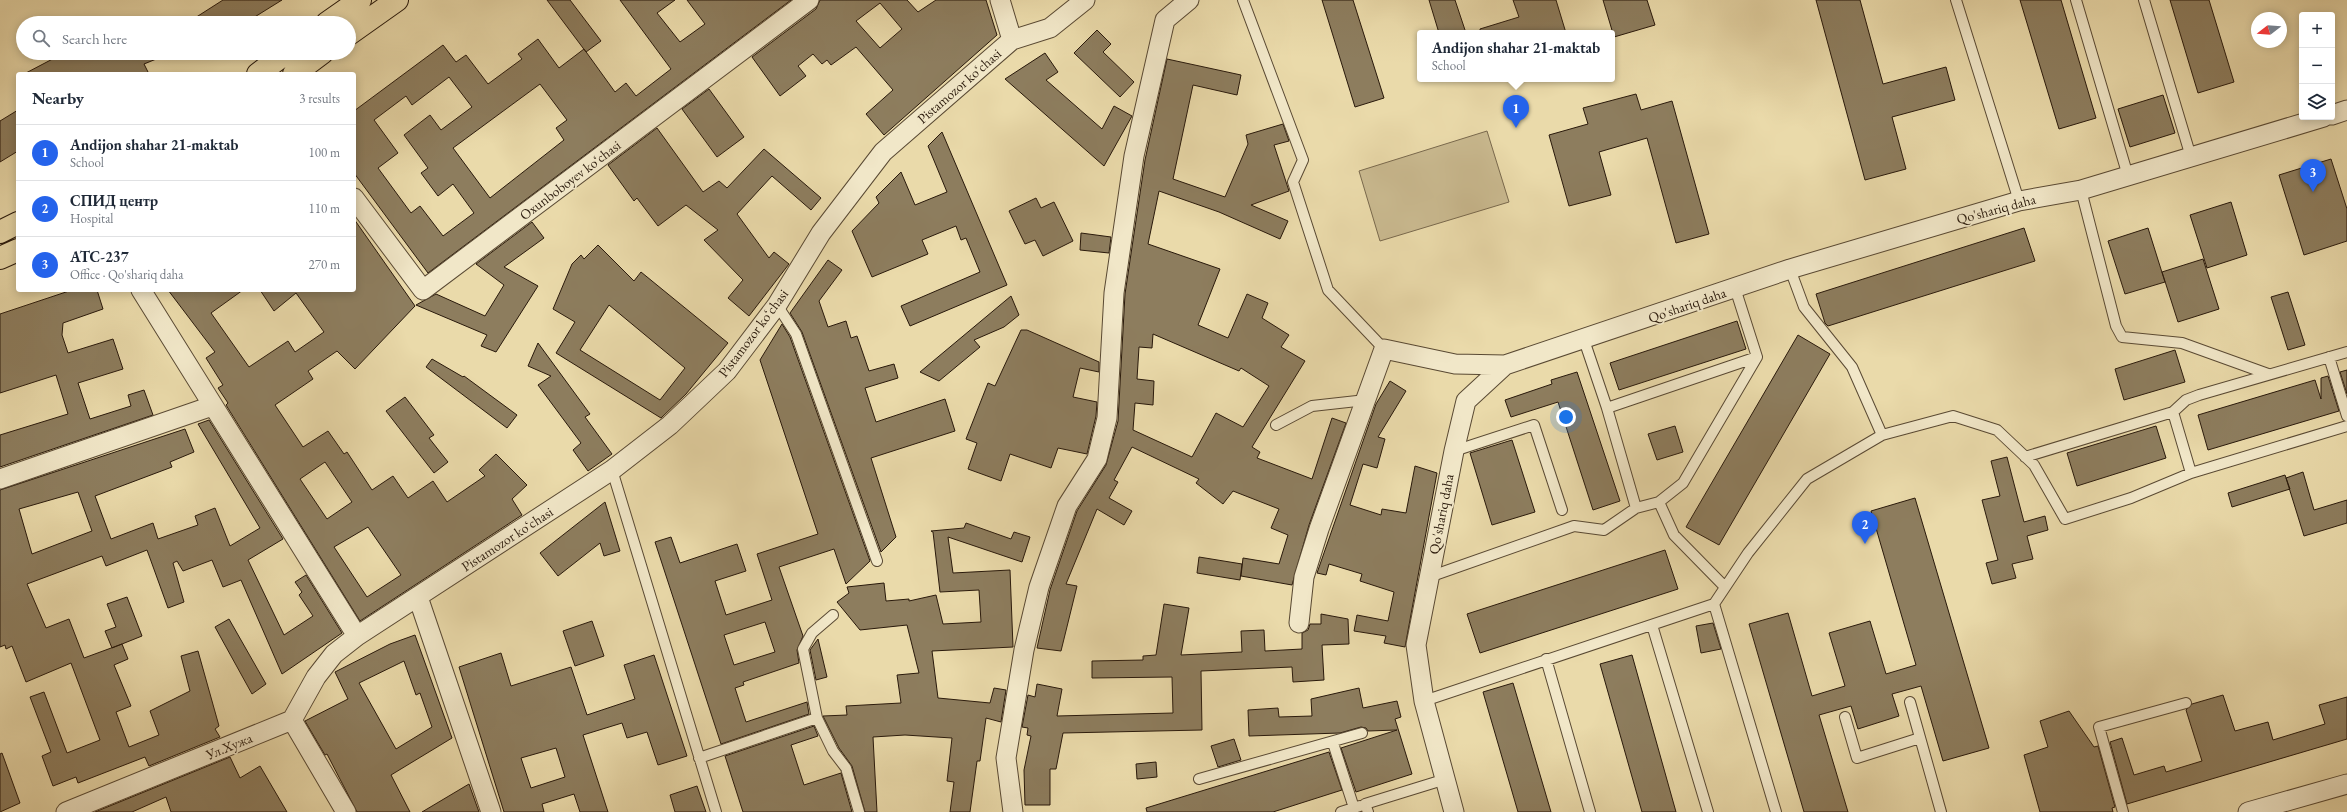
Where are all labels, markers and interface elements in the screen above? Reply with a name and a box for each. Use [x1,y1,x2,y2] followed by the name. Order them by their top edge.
[2251,12,2287,48] north arrow
[2299,12,2335,120] map controls
[2299,12,2335,48] button: +
[16,16,356,60] search box
[30,27,52,49] icon: search
[62,29,127,48] text: Search here
[1417,30,1615,82] popup
[1432,38,1600,57] text: Andijon shahar 21-maktab
[913,44,1005,127] street label: Pistamozor koʻchasi
[2299,48,2335,84] button: −
[1432,57,1466,74] text: School
[2299,84,2335,120] button: layers
[32,87,84,109] text: Nearby
[299,90,340,107] text: 3 results
[1503,95,1529,128] pin: 1
[70,135,238,154] text: Andijon shahar 21-maktab
[516,136,625,224] street label: Oxunboboyev koʻchasi
[42,144,48,161] text: 1
[309,144,340,161] text: 100 m
[70,154,104,171] text: School
[2300,159,2326,192] pin: 3
[1954,190,2038,228] street label: Qo'shariq daha
[70,191,158,210] text: СПИД центр
[42,200,48,217] text: 2
[309,200,340,217] text: 110 m
[70,210,114,227] text: Hospital
[70,247,129,266] text: АТС-237
[42,256,48,273] text: 3
[309,256,340,273] text: 270 m
[70,266,184,283] text: Office · Qo'shariq daha
[1646,283,1729,327] street label: Qo'shariq daha
[714,285,792,381] street label: Pistamozor koʻchasi
[1556,407,1576,427] your location
[1424,472,1458,556] street label: Qo'shariq daha
[458,502,557,575] street label: Pistamozor koʻchasi
[1852,511,1878,544] pin: 2
[202,728,255,764] street label: Ул.Хужа

